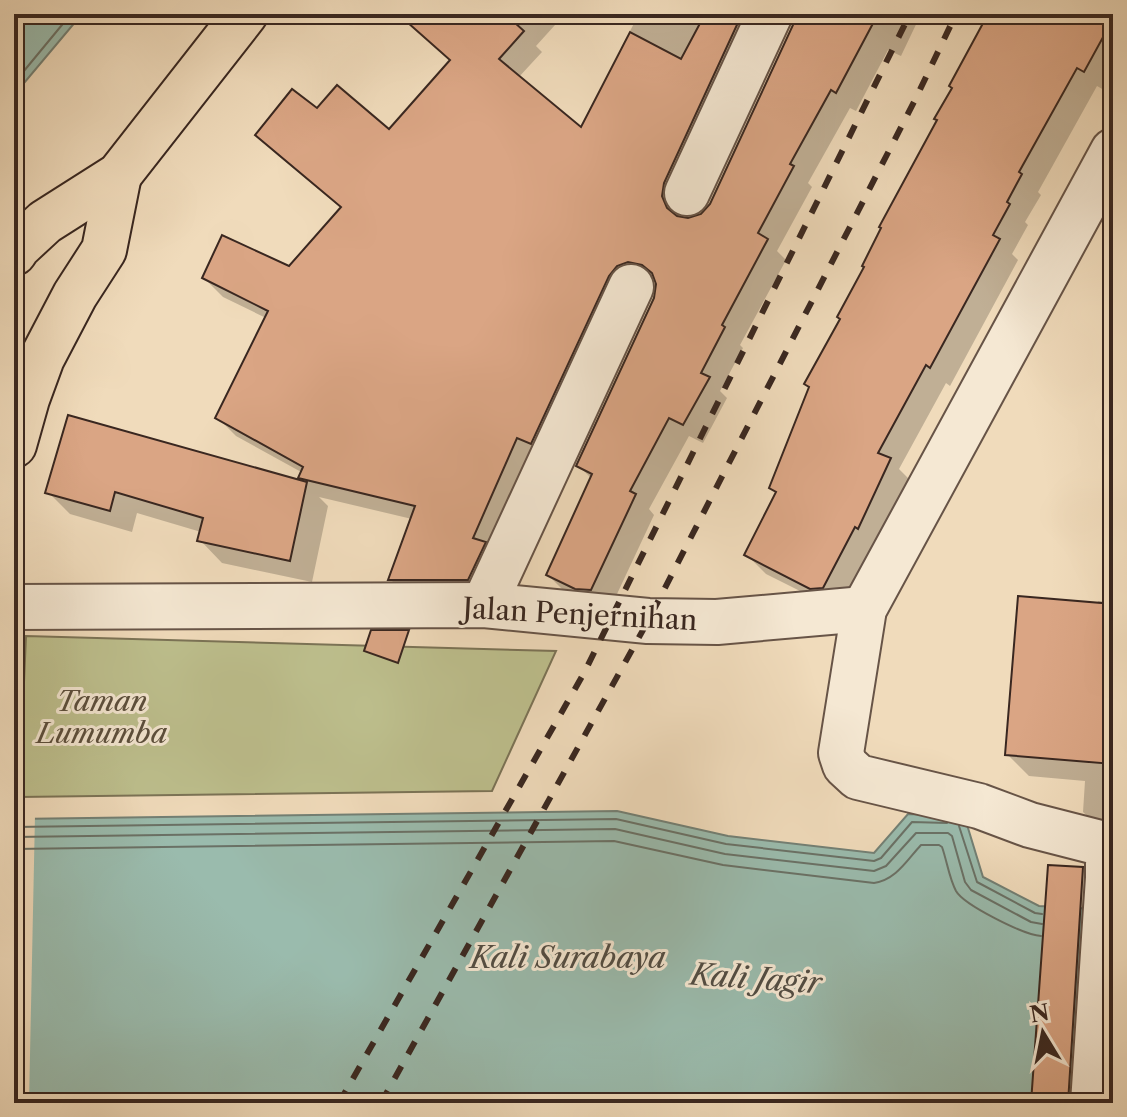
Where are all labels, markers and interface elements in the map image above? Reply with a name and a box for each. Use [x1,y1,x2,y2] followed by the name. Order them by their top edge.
[458,591,698,637] street label: Jalan Penjernihan
[35,684,168,750] park label: Taman Lumumba
[468,939,666,976] water label: Kali Surabaya
[687,955,825,1002] water label: Kali Jagir
[1003,993,1083,1073] north arrow
[1028,999,1051,1029] text: N

